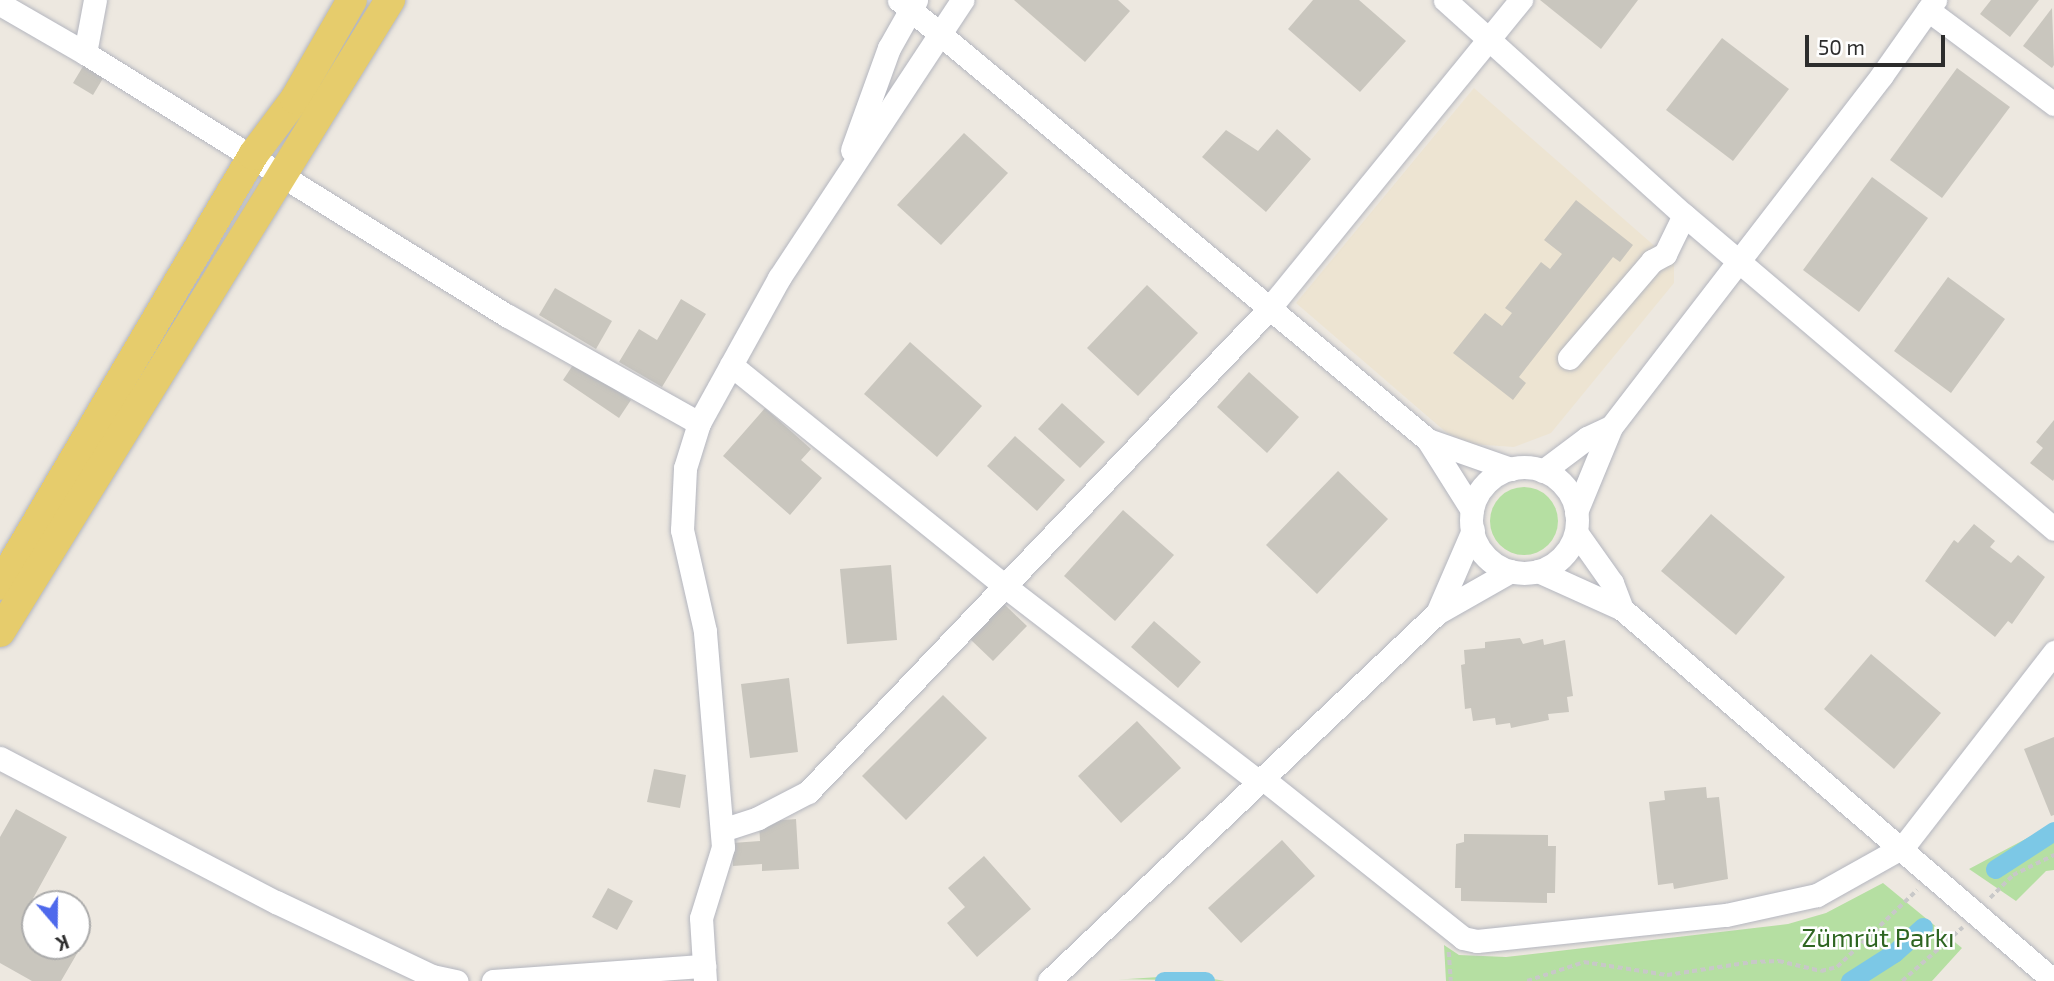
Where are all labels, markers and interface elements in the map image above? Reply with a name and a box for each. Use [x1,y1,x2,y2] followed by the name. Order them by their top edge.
[1809,21,1949,65] scale bar
[1818,34,1865,59] text: 50 m
[21,890,91,960] north arrow
[1802,921,1954,953] park label: Zümrüt Parkı
[53,930,72,956] text: K

